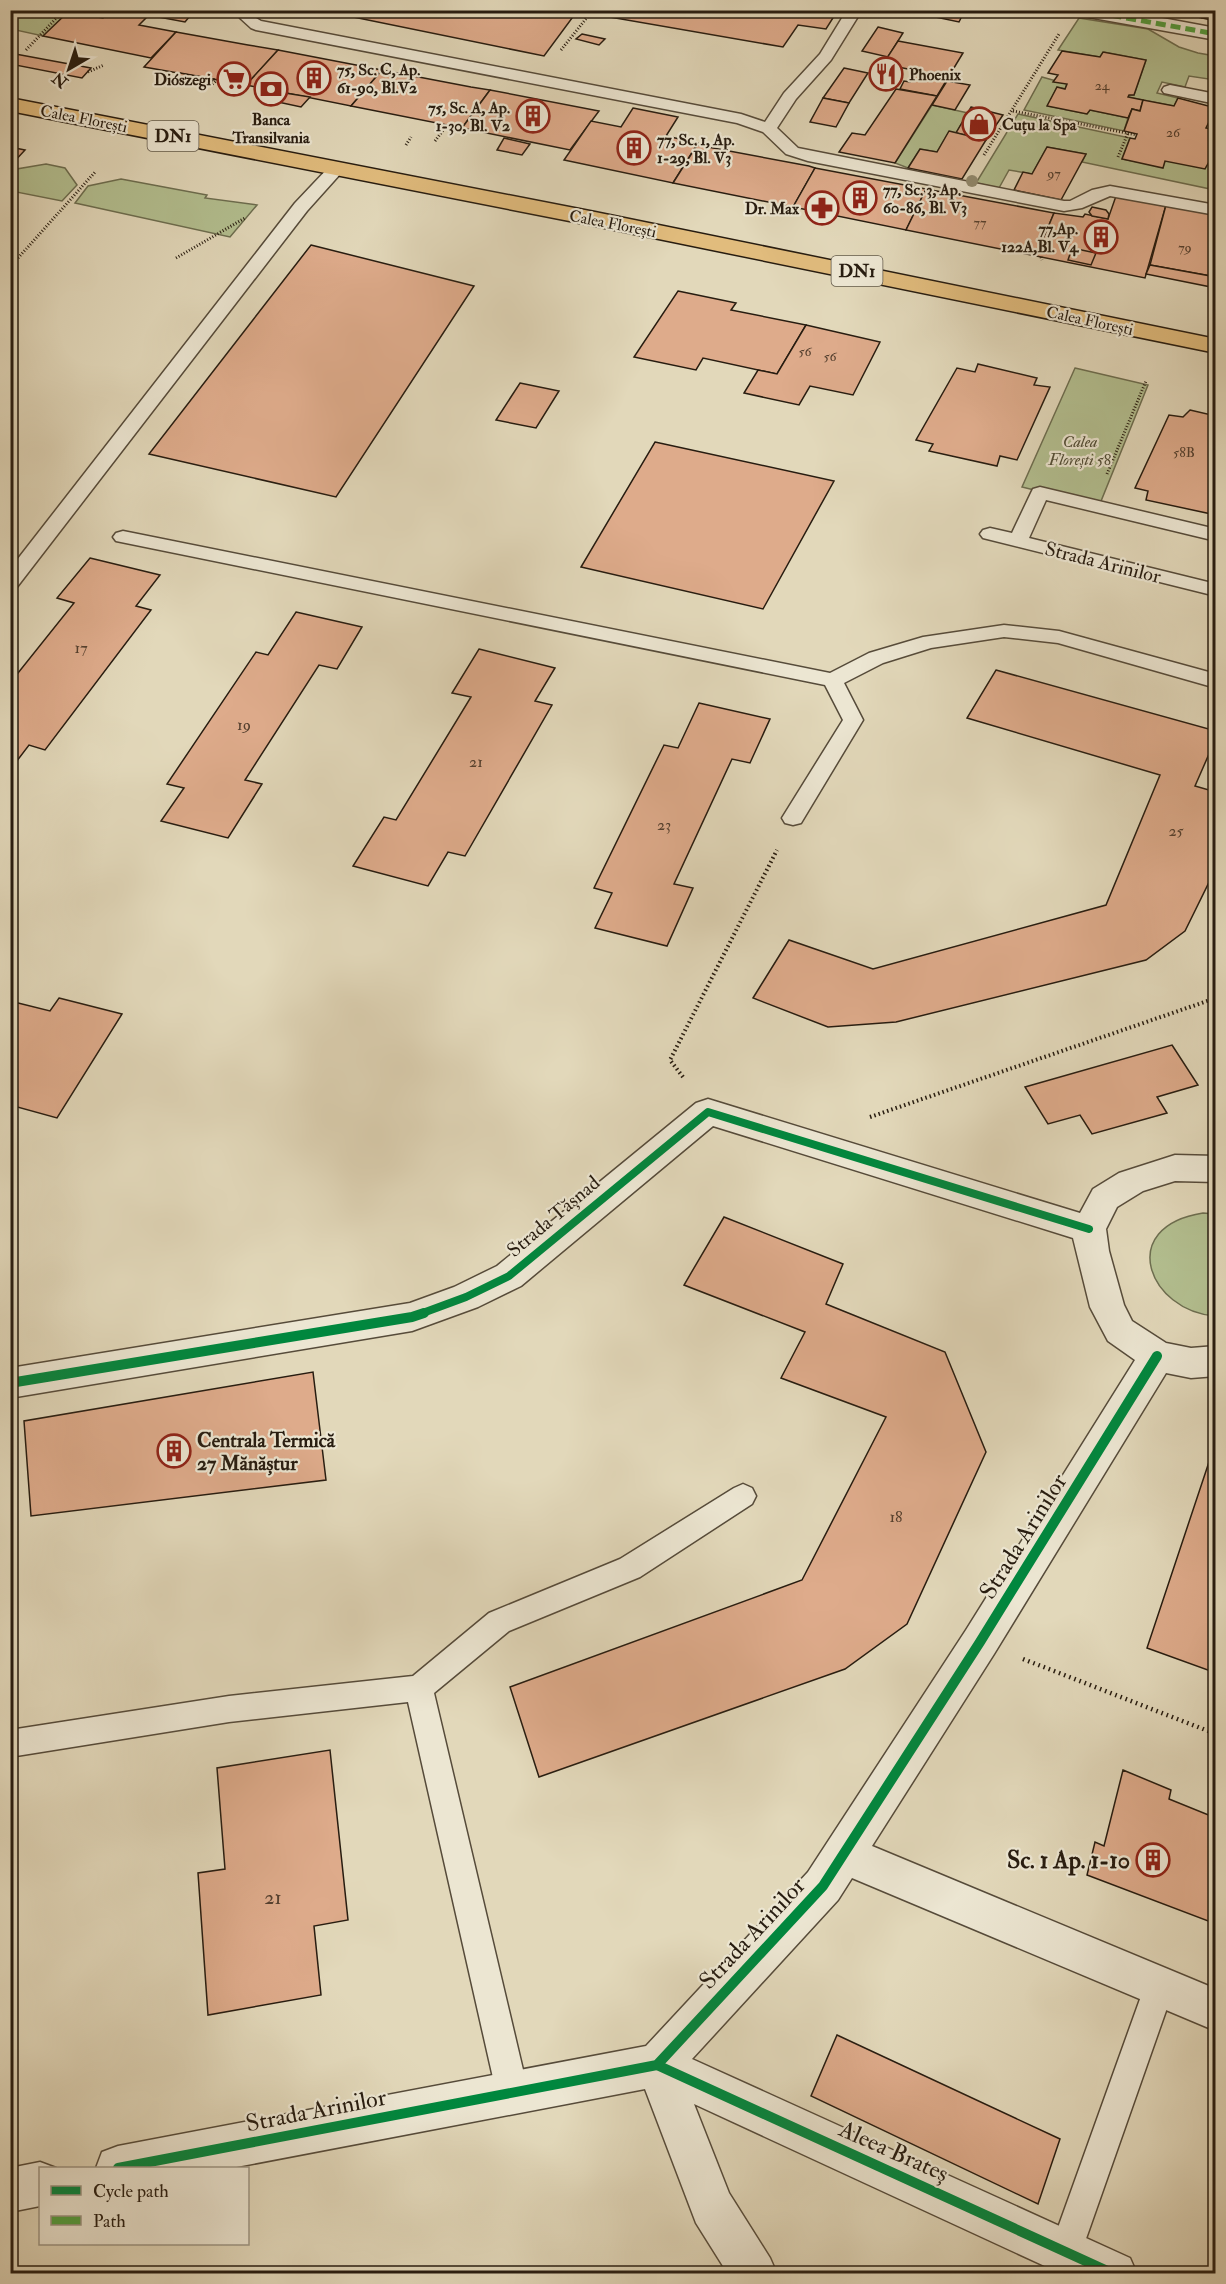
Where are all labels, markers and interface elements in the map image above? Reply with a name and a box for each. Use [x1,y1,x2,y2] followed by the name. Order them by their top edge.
[39,39,99,99] north arrow
[868,56,904,92] restaurant icon: Phoenix
[296,60,332,96] building icon: 75, Sc. C, Ap. 61-90, Bl.V2
[337,60,420,98] place label: 75, Sc. C, Ap. 61-90, Bl.V2
[216,61,252,97] supermarket icon: Diószegi
[909,65,962,85] place label: Phoenix
[48,67,73,93] text: N
[154,70,212,91] place label: Diószegi
[253,71,289,107] bank icon: Banca Transilvania
[1095,77,1111,94] house number: 24
[428,98,510,136] place label: 75, Sc. A, Ap. 1-30, Bl. V2
[515,98,551,134] building icon: 75, Sc. A, Ap. 1-30, Bl. V2
[39,101,129,137] street label: Calea Florești
[961,106,997,142] shop icon: Cuțu la Spa
[231,110,310,148] place label: Banca Transilvania
[1002,115,1077,136] place label: Cuțu la Spa
[148,121,198,151] road number: DN1
[1166,124,1181,141] house number: 26
[616,130,652,166] building icon: 77, Sc. 1, Ap. 1-29, Bl. V3
[657,130,735,168] place label: 77, Sc. 1, Ap. 1-29, Bl. V3
[1046,165,1061,182] house number: 97
[842,180,878,216] building icon: 77, Sc. 3, Ap. 60-86, Bl. V3
[883,180,967,218] place label: 77, Sc. 3, Ap. 60-86, Bl. V3
[804,190,840,226] pharmacy icon: Dr. Max
[745,199,800,219] place label: Dr. Max
[568,206,658,242] street label: Calea Florești
[974,214,987,231] house number: 77
[1001,219,1079,257] place label: 77,Ap. 122A,Bl. V4
[1083,219,1119,255] building icon: 77,Ap. 122A,Bl. V4
[1178,239,1192,256] house number: 79
[832,256,882,286] road number: DN1
[1045,302,1135,340] street label: Calea Florești
[798,343,813,360] house number: 56
[823,348,838,365] house number: 56
[1048,432,1111,470] park label: Calea Florești 58
[1173,444,1195,461] house number: 58B
[1042,536,1164,589] street label: Strada Arinilor
[74,638,88,658] house number: 17
[237,715,251,735] house number: 19
[469,752,483,772] house number: 21
[657,815,671,835] house number: 23
[1168,821,1184,841] house number: 25
[502,1170,605,1263] street label: Strada Tășnad
[197,1428,336,1476] place label: Centrala Termică 27 Mănăștur
[156,1433,192,1469] building icon: Centrala Termică 27 Mănăștur
[973,1468,1074,1605] street label: Strada Arinilor
[889,1507,903,1527] house number: 18
[1135,1842,1171,1878] building icon: Sc. 1 Ap. 1-10
[1007,1845,1130,1876] place label: Sc. 1 Ap. 1-10
[692,1871,812,1996] street label: Strada Arinilor
[264,1885,282,1910] house number: 21
[243,2082,389,2139] street label: Strada Arinilor
[833,2113,953,2189] street label: Aleea Brateș
[39,2167,249,2245] legend
[93,2180,169,2203] text: Cycle path
[93,2210,126,2233] text: Path

